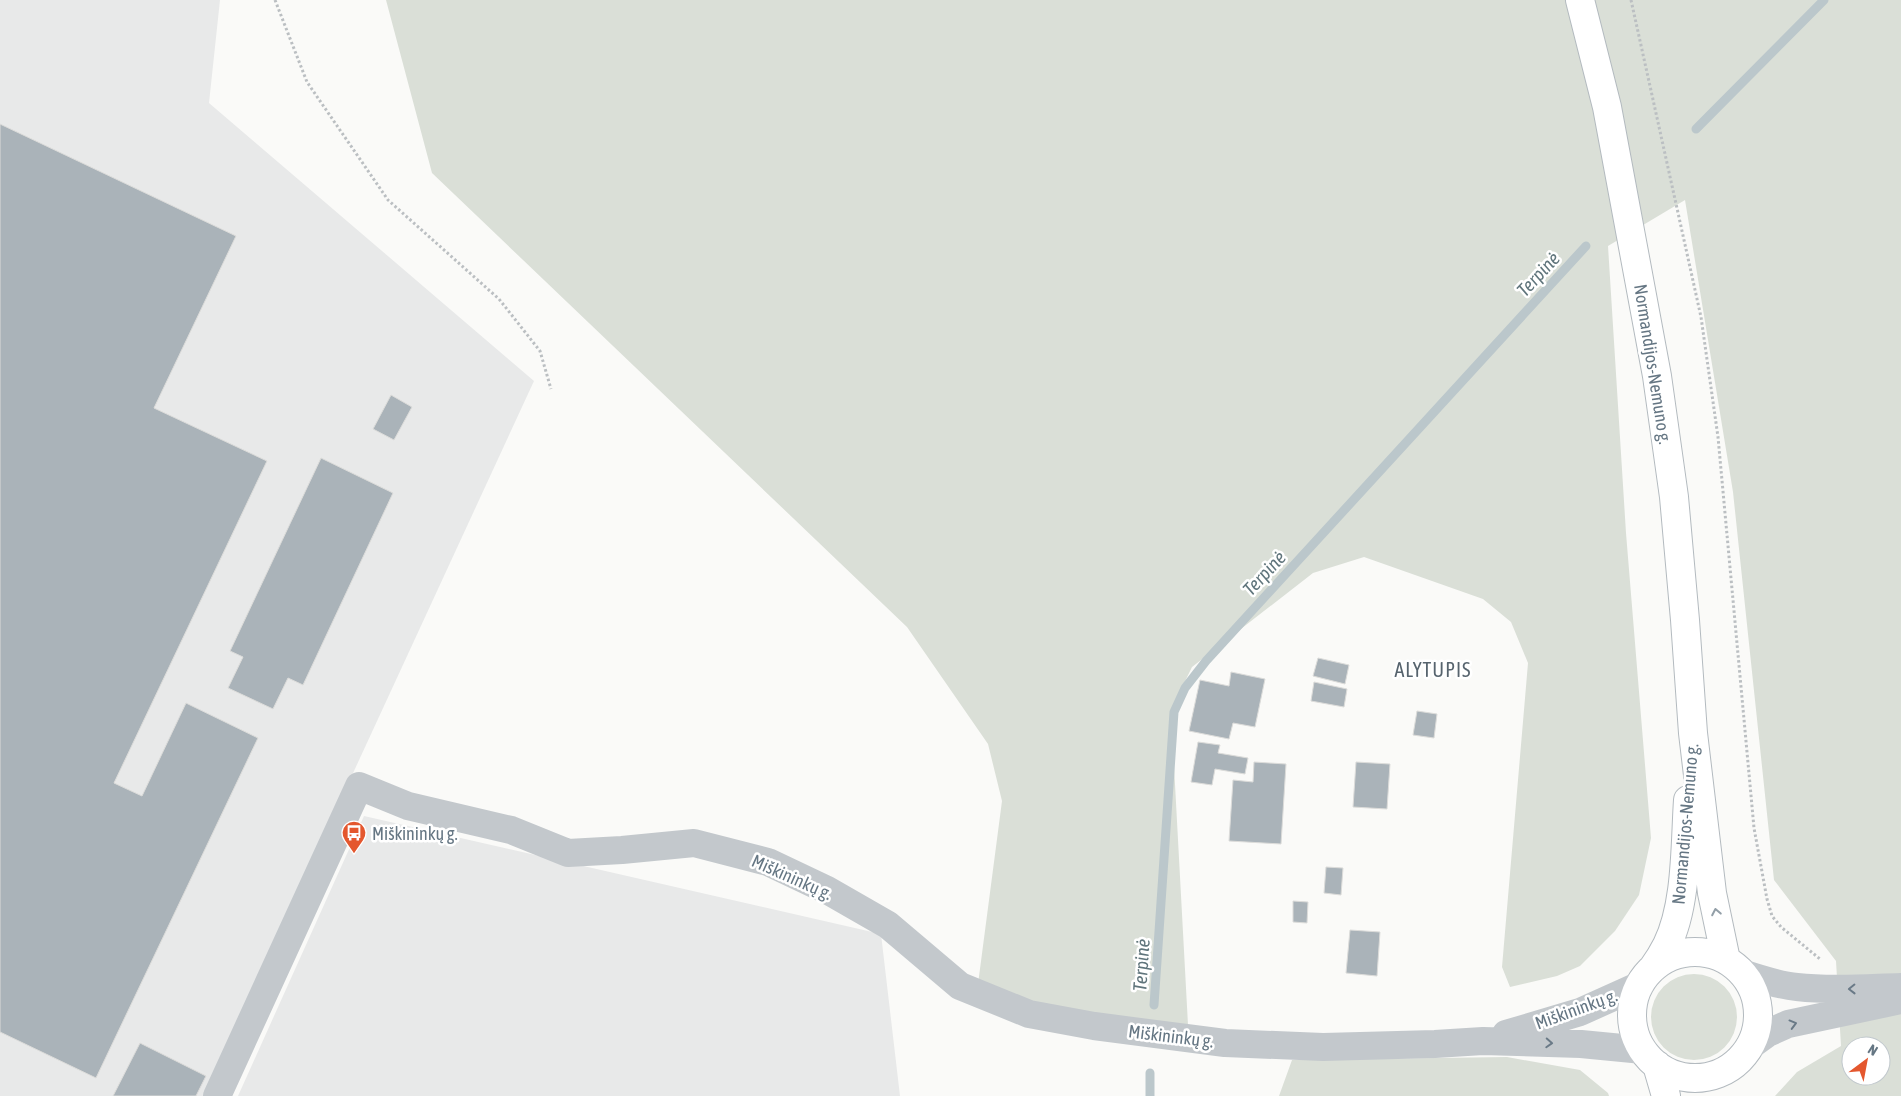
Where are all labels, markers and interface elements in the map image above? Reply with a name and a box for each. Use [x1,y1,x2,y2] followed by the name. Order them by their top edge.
[1512,247,1564,301] water label: Terpinė
[1630,283,1676,445] street label: Normandijos-Nemuno g.
[1238,546,1290,600] water label: Terpinė
[1395,658,1471,681] district label: ALYTUPIS
[1667,743,1703,905] street label: Normandijos-Nemuno g.
[341,820,367,854] bus stop icon: Miškininkų g.
[372,823,458,844] place label: Miškininkų g.
[749,850,835,904] street label: Miškininkų g.
[1711,908,1721,916] one-way arrow
[1128,938,1154,992] water label: Terpinė
[1848,983,1856,994] one-way arrow
[1532,984,1620,1034] street label: Miškininkų g.
[1788,1019,1796,1029] one-way arrow
[1127,1020,1215,1052] street label: Miškininkų g.
[1841,1036,1891,1086] north arrow
[1545,1037,1553,1048] one-way arrow
[1865,1041,1881,1059] text: N

